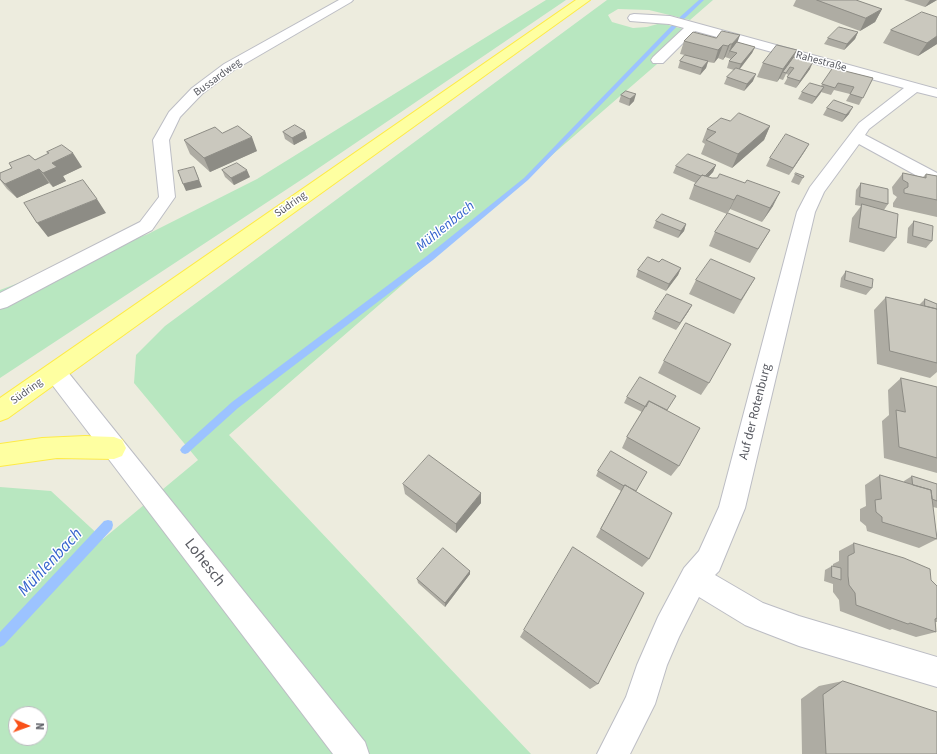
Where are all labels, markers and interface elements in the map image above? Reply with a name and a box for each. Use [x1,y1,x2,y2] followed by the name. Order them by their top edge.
[794,49,848,75] street label: Rahestraße
[192,56,244,100] street label: Bussardweg
[272,189,310,221] street label: Südring
[413,198,479,256] water label: Mühlenbach
[737,362,775,462] street label: Auf der Rotenburg
[9,376,45,408] street label: Südring
[14,525,88,601] water label: Mühlenbach
[179,535,229,591] street label: Lohesch
[8,706,48,746] north arrow
[32,722,47,730] text: N

